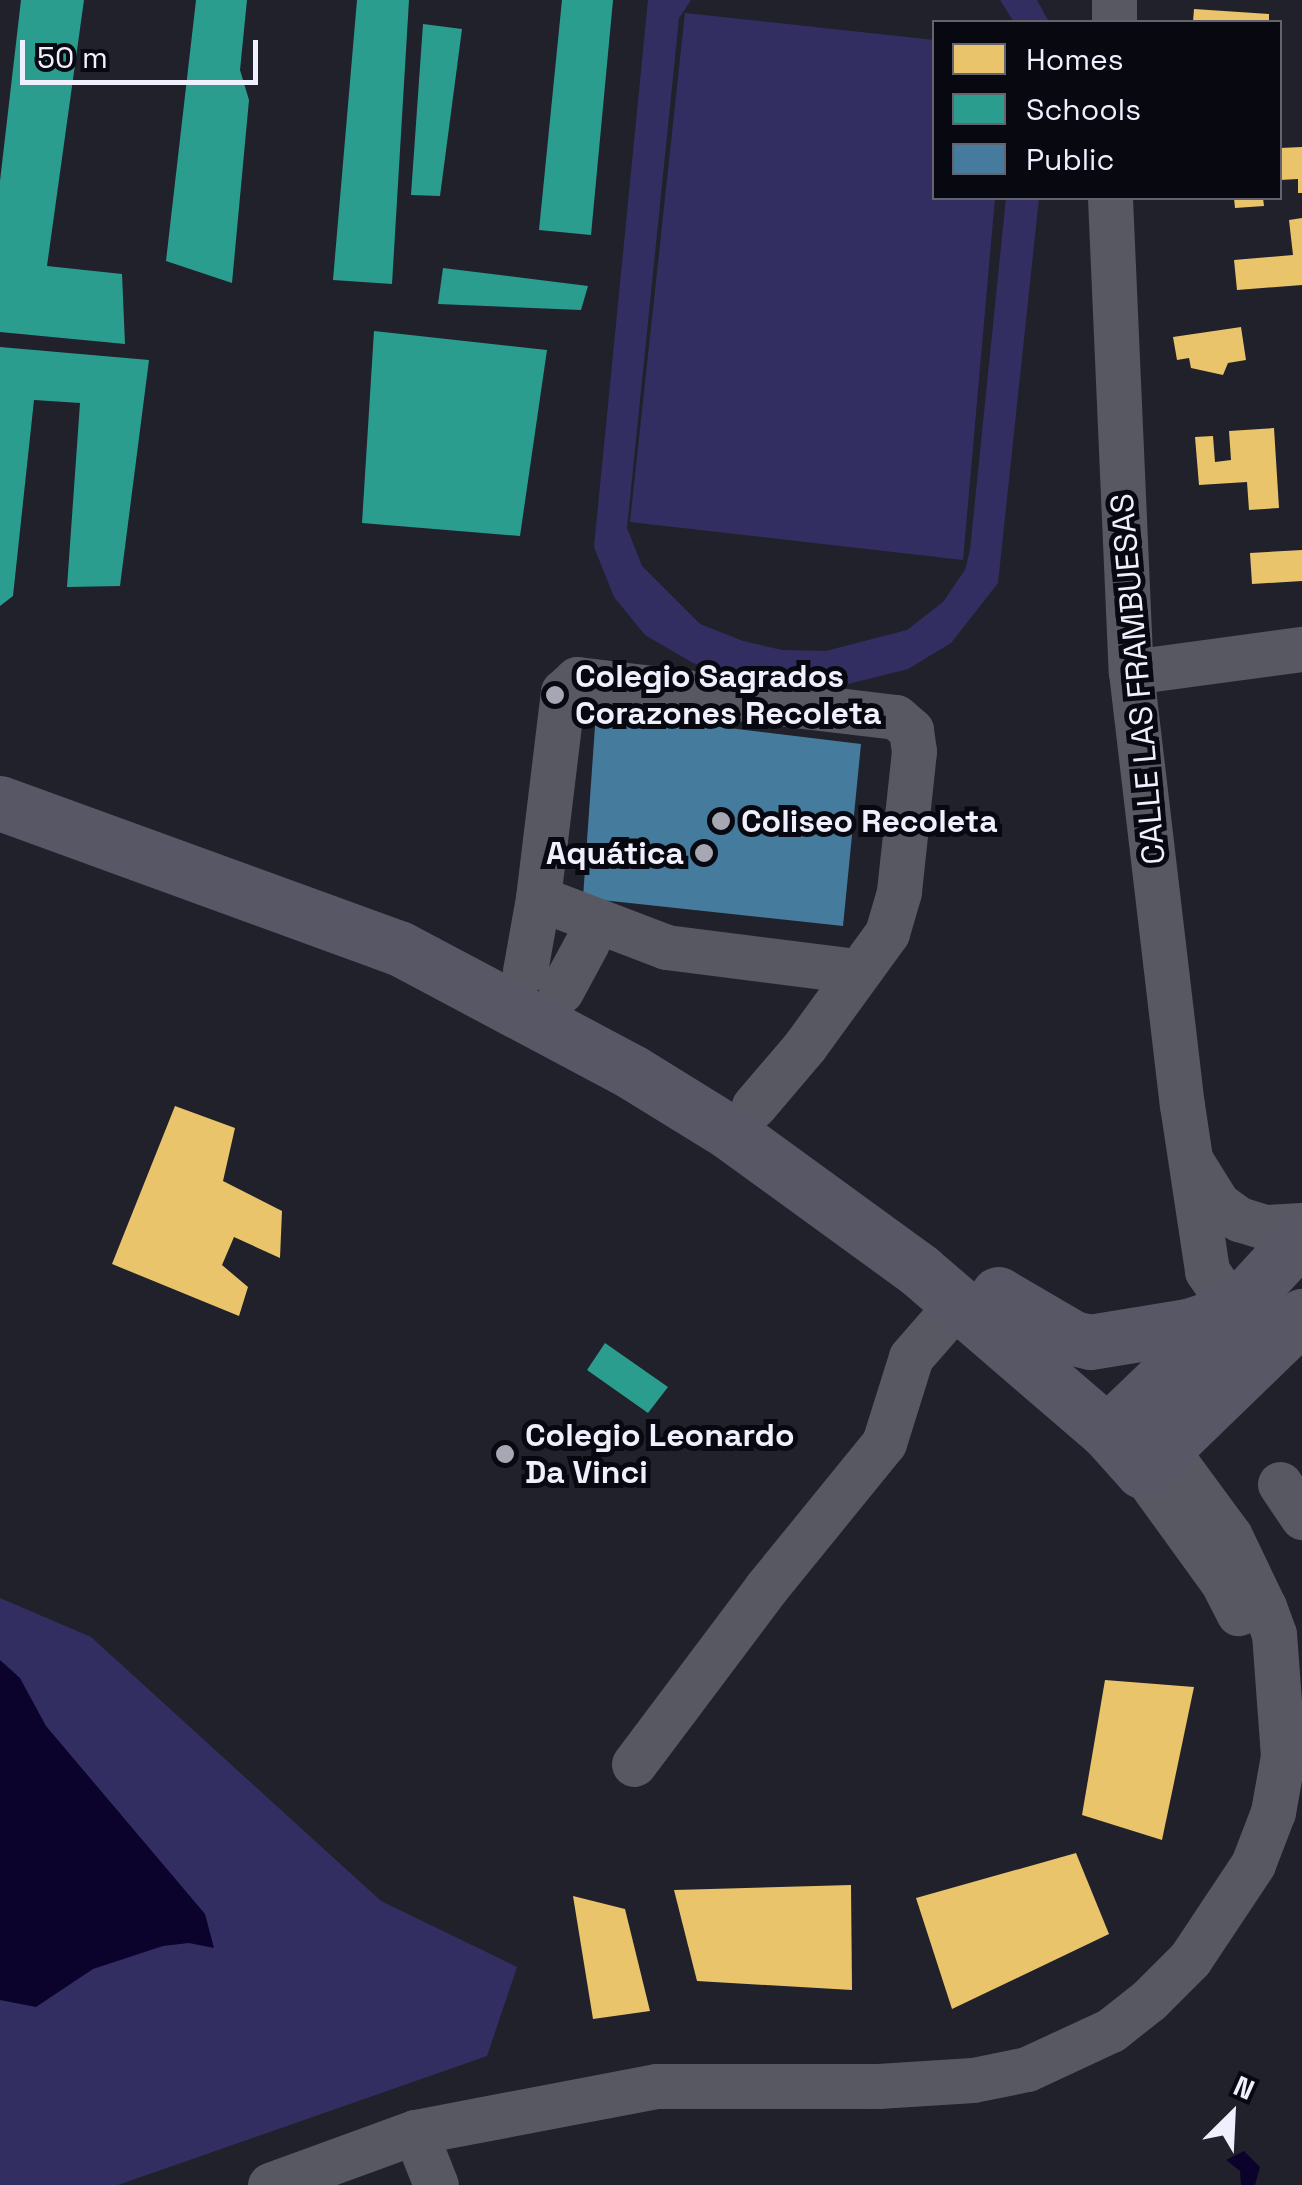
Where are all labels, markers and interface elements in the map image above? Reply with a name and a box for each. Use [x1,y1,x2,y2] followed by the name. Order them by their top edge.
[25,20,262,82] scale bar
[932,20,1282,200] legend
[37,38,108,77] text: 50 m
[1026,40,1124,79] text: Homes
[1026,90,1141,129] text: Schools
[1026,140,1114,179] text: Public
[1103,492,1173,866] street label: CALLE LAS FRAMBUESAS
[575,658,882,733] place label: Colegio Sagrados Corazones Recoleta
[544,684,566,706] marker: Colegio Sagrados Corazones Recoleta
[741,802,998,840] place label: Coliseo Recoleta
[710,810,732,832] marker: Coliseo Recoleta
[546,834,684,872] place label: Aquática
[693,842,715,864] marker: Aquática
[525,1417,795,1492] place label: Colegio Leonardo Da Vinci
[494,1443,516,1465] marker: Colegio Leonardo Da Vinci
[1182,2065,1282,2165] north arrow
[1228,2067,1260,2108] text: N

